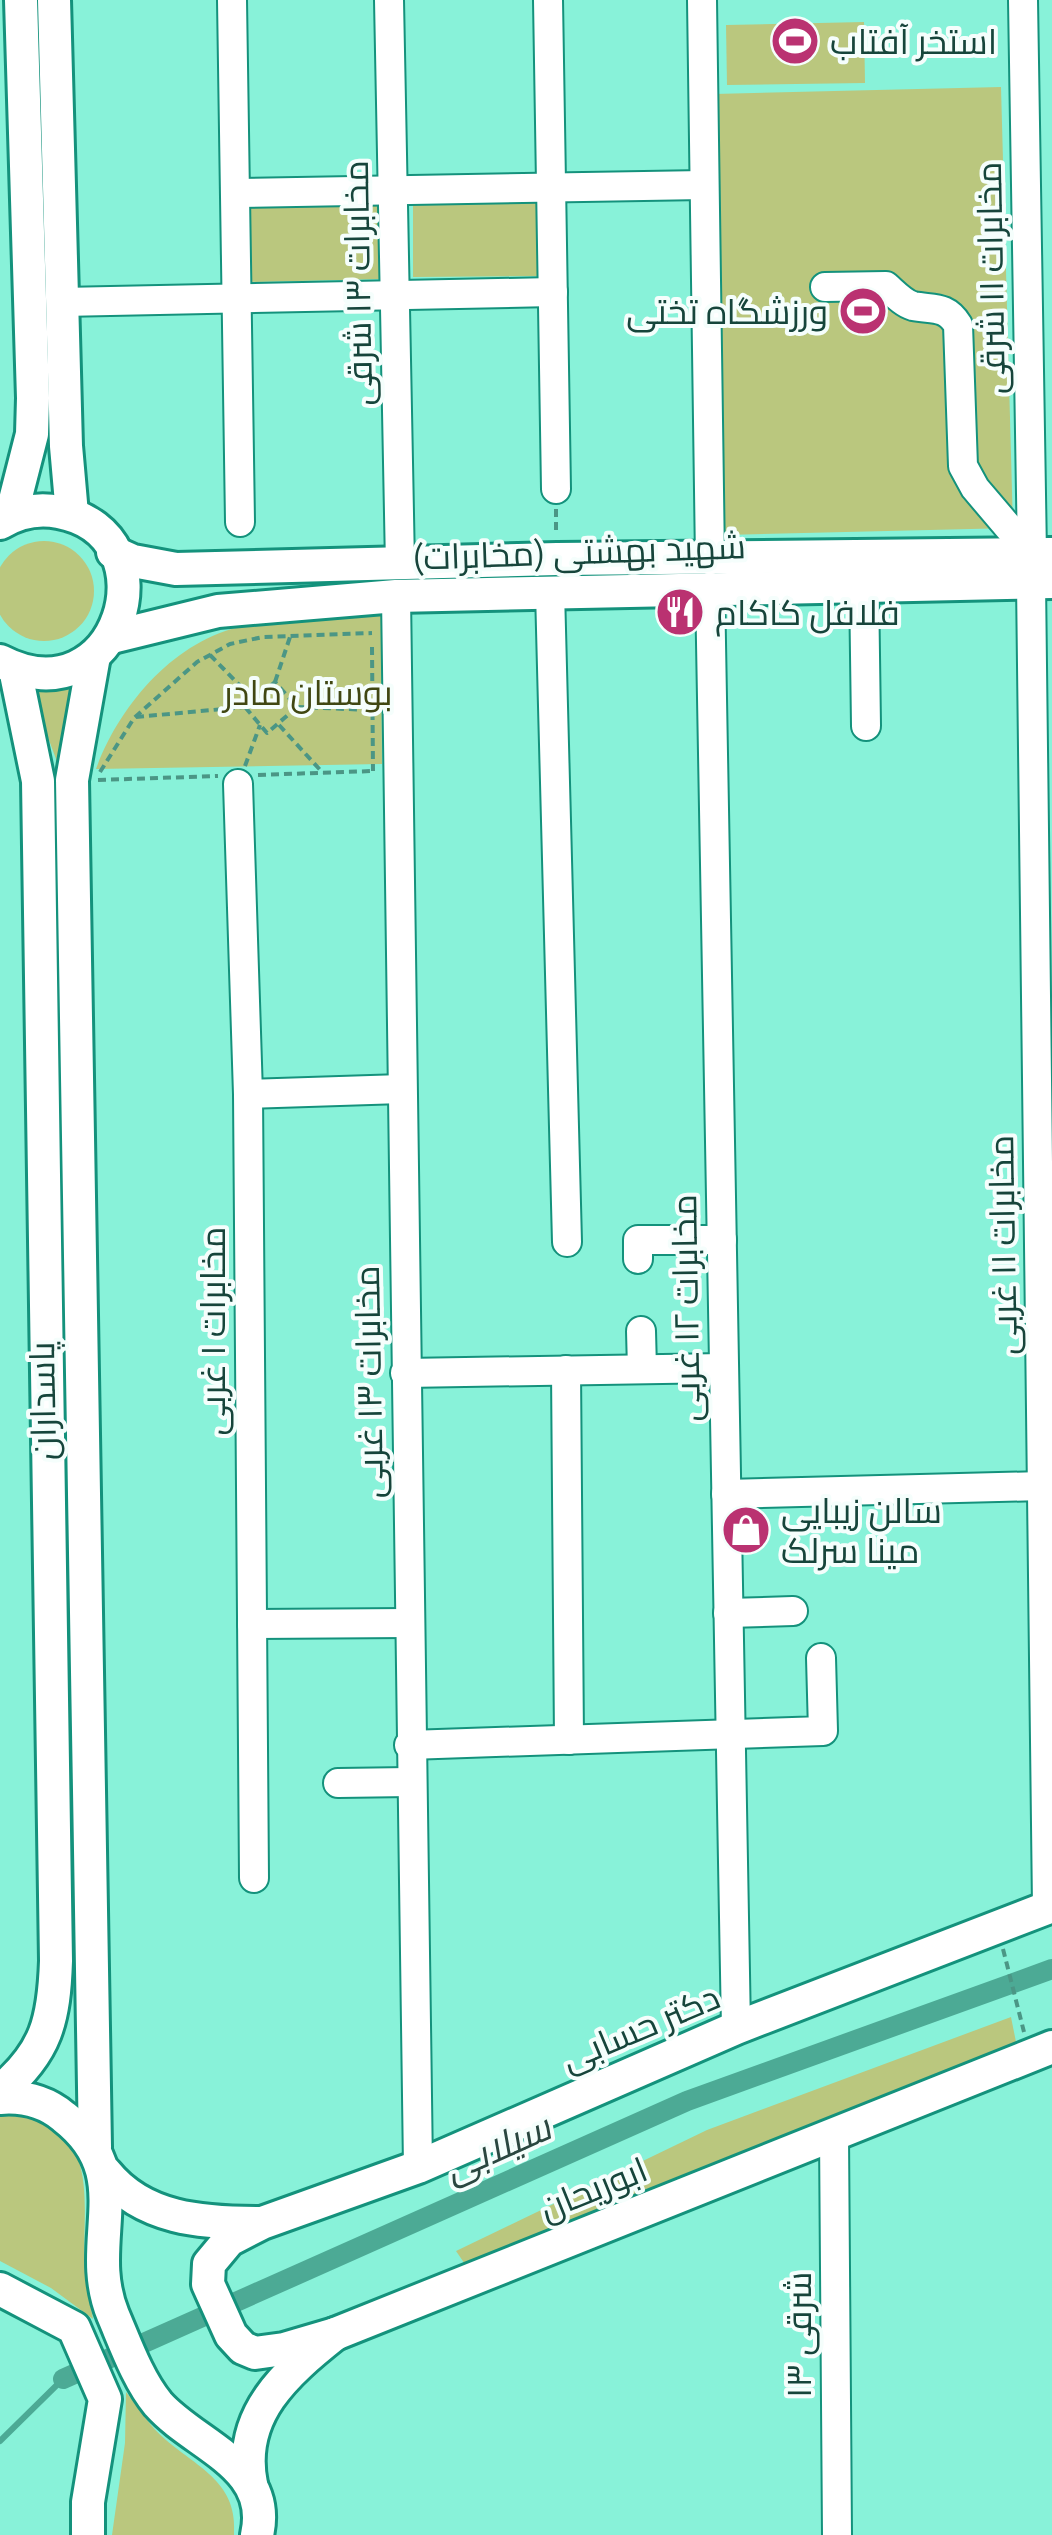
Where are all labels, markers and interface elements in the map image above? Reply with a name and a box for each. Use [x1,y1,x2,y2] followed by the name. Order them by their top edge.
[769,15,821,67] sports icon: استخر آفتاب
[830,21,997,62] place label: استخر آفتاب
[335,160,381,406] street label: مخابرات ۱۳ شرقی
[968,161,1014,395] street label: مخابرات ۱۱ شرقی
[837,285,889,337] sports icon: ورزشگاه تختی
[626,291,828,333] place label: ورزشگاه تختی
[412,525,747,579] street label: شهید بهشتی (مخابرات)
[654,586,706,638] restaurant icon: فلافل کاکام
[715,592,900,637] place label: فلافل کاکام
[221,672,393,714] park label: بوستان مادر
[980,1135,1026,1355] street label: مخابرات ۱۱ غربی
[663,1194,709,1422] street label: مخابرات ۱۲ غربی
[192,1226,234,1436] street label: مخابرات ۱ غربی
[346,1265,392,1499] street label: مخابرات ۱۳ غربی
[21,1341,67,1461] street label: پاسداران
[781,1490,942,1571] place label: سالن زیبایی مینا سرلک
[720,1504,772,1556] shop icon: سالن زیبایی مینا سرلک
[555,1976,726,2080] street label: دکتر حسابی
[437,2104,559,2192] water label: سیلابی
[533,2148,653,2229] street label: ابوریحان
[778,2272,820,2398] street label: ۱۳ شرقی

